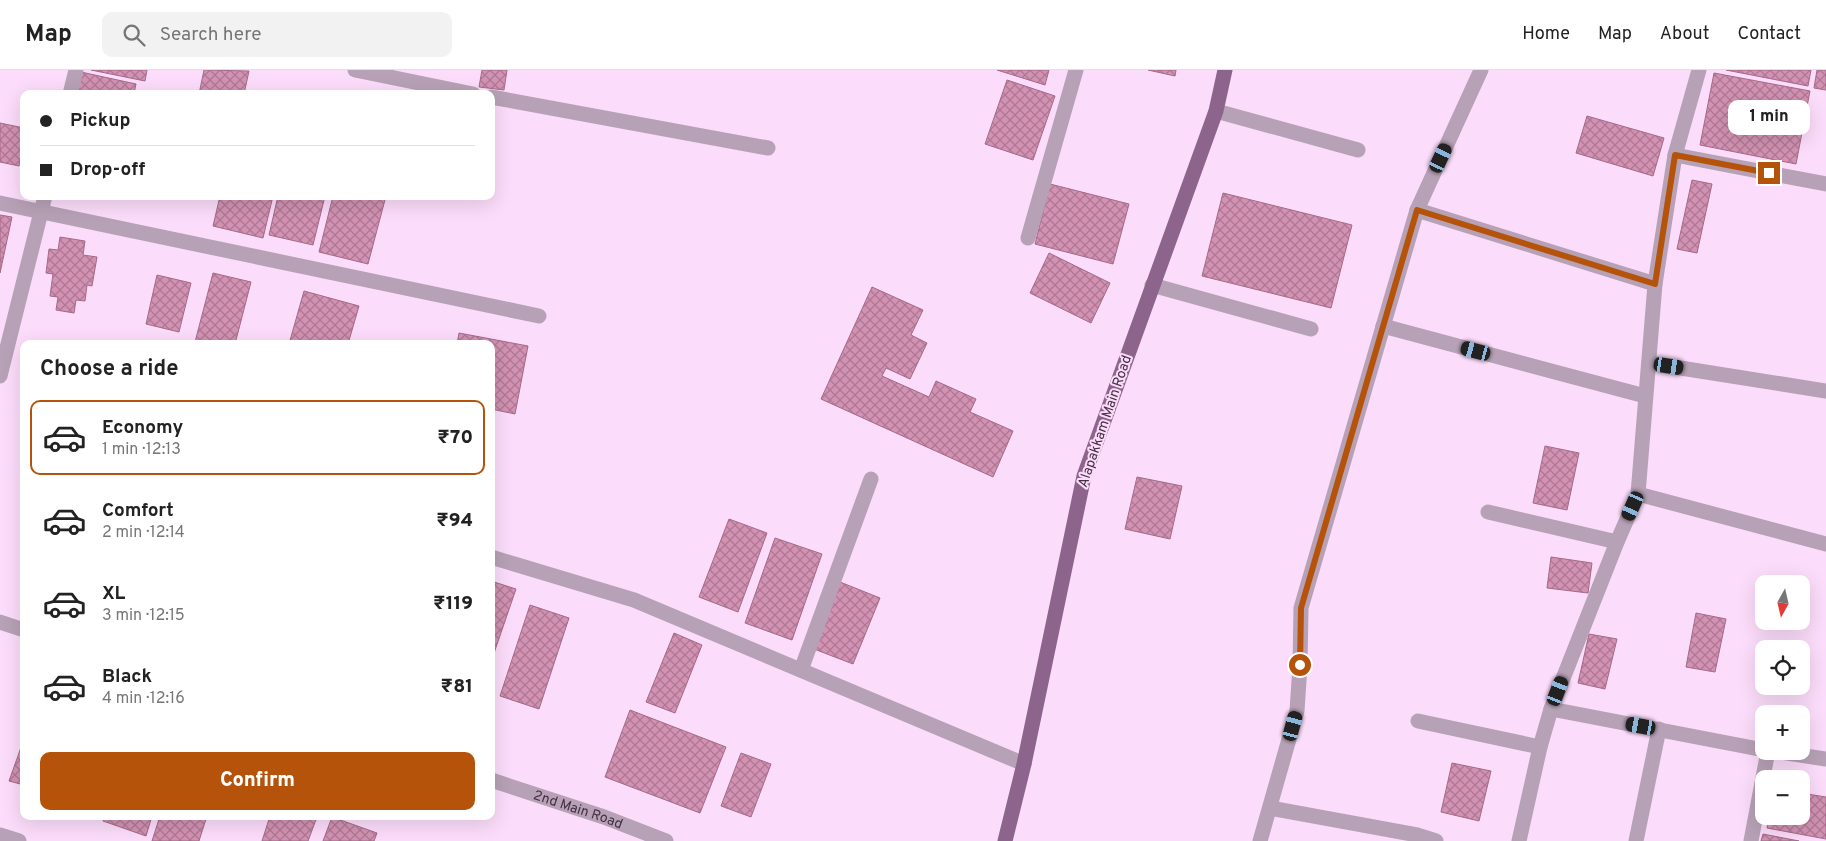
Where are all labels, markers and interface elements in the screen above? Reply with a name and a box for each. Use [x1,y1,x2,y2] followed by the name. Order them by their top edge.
[102,12,452,57] search box
[25,20,72,50] text: Map
[120,21,148,49] icon: search
[160,23,261,47] text: Search here
[1522,23,1570,46] text: Home
[1598,23,1632,46] text: Map
[1660,23,1709,46] text: About
[1737,23,1801,46] text: Contact
[1728,101,1810,136] callout: 1 min
[1749,107,1789,127] text: 1 min
[70,109,130,133] text: Pickup
[1427,141,1454,175] car
[70,158,145,182] text: Drop-off
[1758,162,1780,184] route end
[1459,340,1492,362] car
[1075,353,1136,490] street label: Alapakkam Main Road
[40,356,178,383] text: Choose a ride
[1653,356,1684,376] car
[42,415,87,460] icon: car
[102,416,183,440] text: Economy
[437,426,473,450] text: ₹70
[102,440,181,460] text: 1 min · 12:13
[1620,489,1645,523] car
[42,498,87,543] icon: car
[102,499,174,523] text: Comfort
[436,509,473,533] text: ₹94
[102,523,185,543] text: 2 min · 12:14
[1755,575,1810,630] north arrow
[1755,575,1810,825] map controls
[42,581,87,626] icon: car
[102,582,125,606] text: XL
[433,592,473,616] text: ₹119
[102,606,185,626] text: 3 min · 12:15
[1755,640,1810,695] button: locate
[1289,654,1311,676] route start
[42,664,87,709] icon: car
[102,665,152,689] text: Black
[1545,674,1570,708] car
[441,675,473,699] text: ₹81
[102,689,185,709] text: 4 min · 12:16
[1755,705,1810,760] button: +
[1281,710,1304,742] car
[1624,716,1657,736] car
[40,752,475,810] button: Confirm
[1755,770,1810,825] button: −
[531,787,625,833] street label: 2nd Main Road

